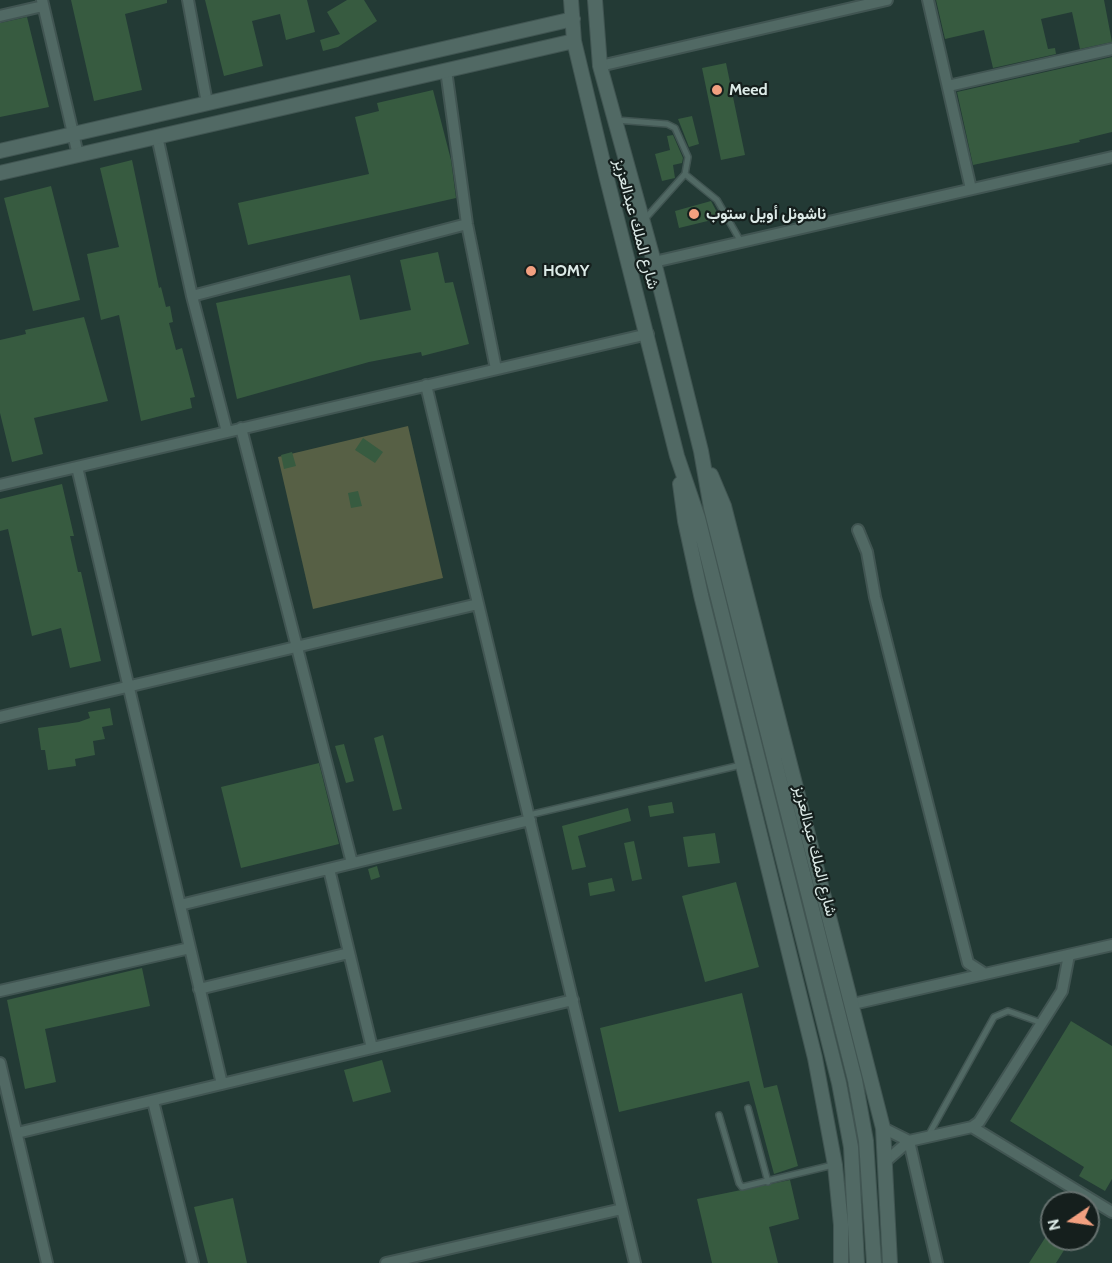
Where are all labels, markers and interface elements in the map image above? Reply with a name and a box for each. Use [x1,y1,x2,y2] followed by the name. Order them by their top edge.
[729,80,768,100] place label: Meed
[710,83,724,97] marker: Meed
[609,157,663,291] street label: شارع الملك عبدالعزيز
[706,204,826,224] place label: ناشونل أويل ستوب
[687,207,701,221] marker: ناشونل أويل ستوب
[543,261,589,281] place label: HOMY
[524,264,538,278] marker: HOMY
[789,784,841,918] street label: شارع الملك عبدالعزيز
[1040,1191,1100,1251] north arrow
[1043,1217,1064,1232] text: N

